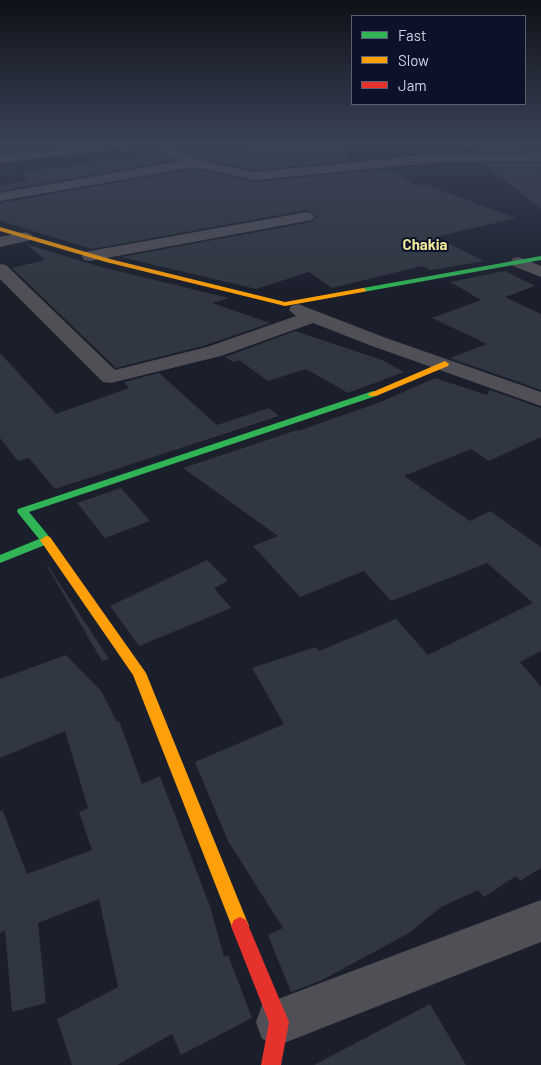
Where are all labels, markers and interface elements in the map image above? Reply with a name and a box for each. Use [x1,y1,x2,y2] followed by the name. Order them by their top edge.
[351,15,526,105] legend
[398,26,426,44] text: Fast
[398,51,429,69] text: Slow
[398,76,427,94] text: Jam
[403,236,447,254] district label: Chakia

